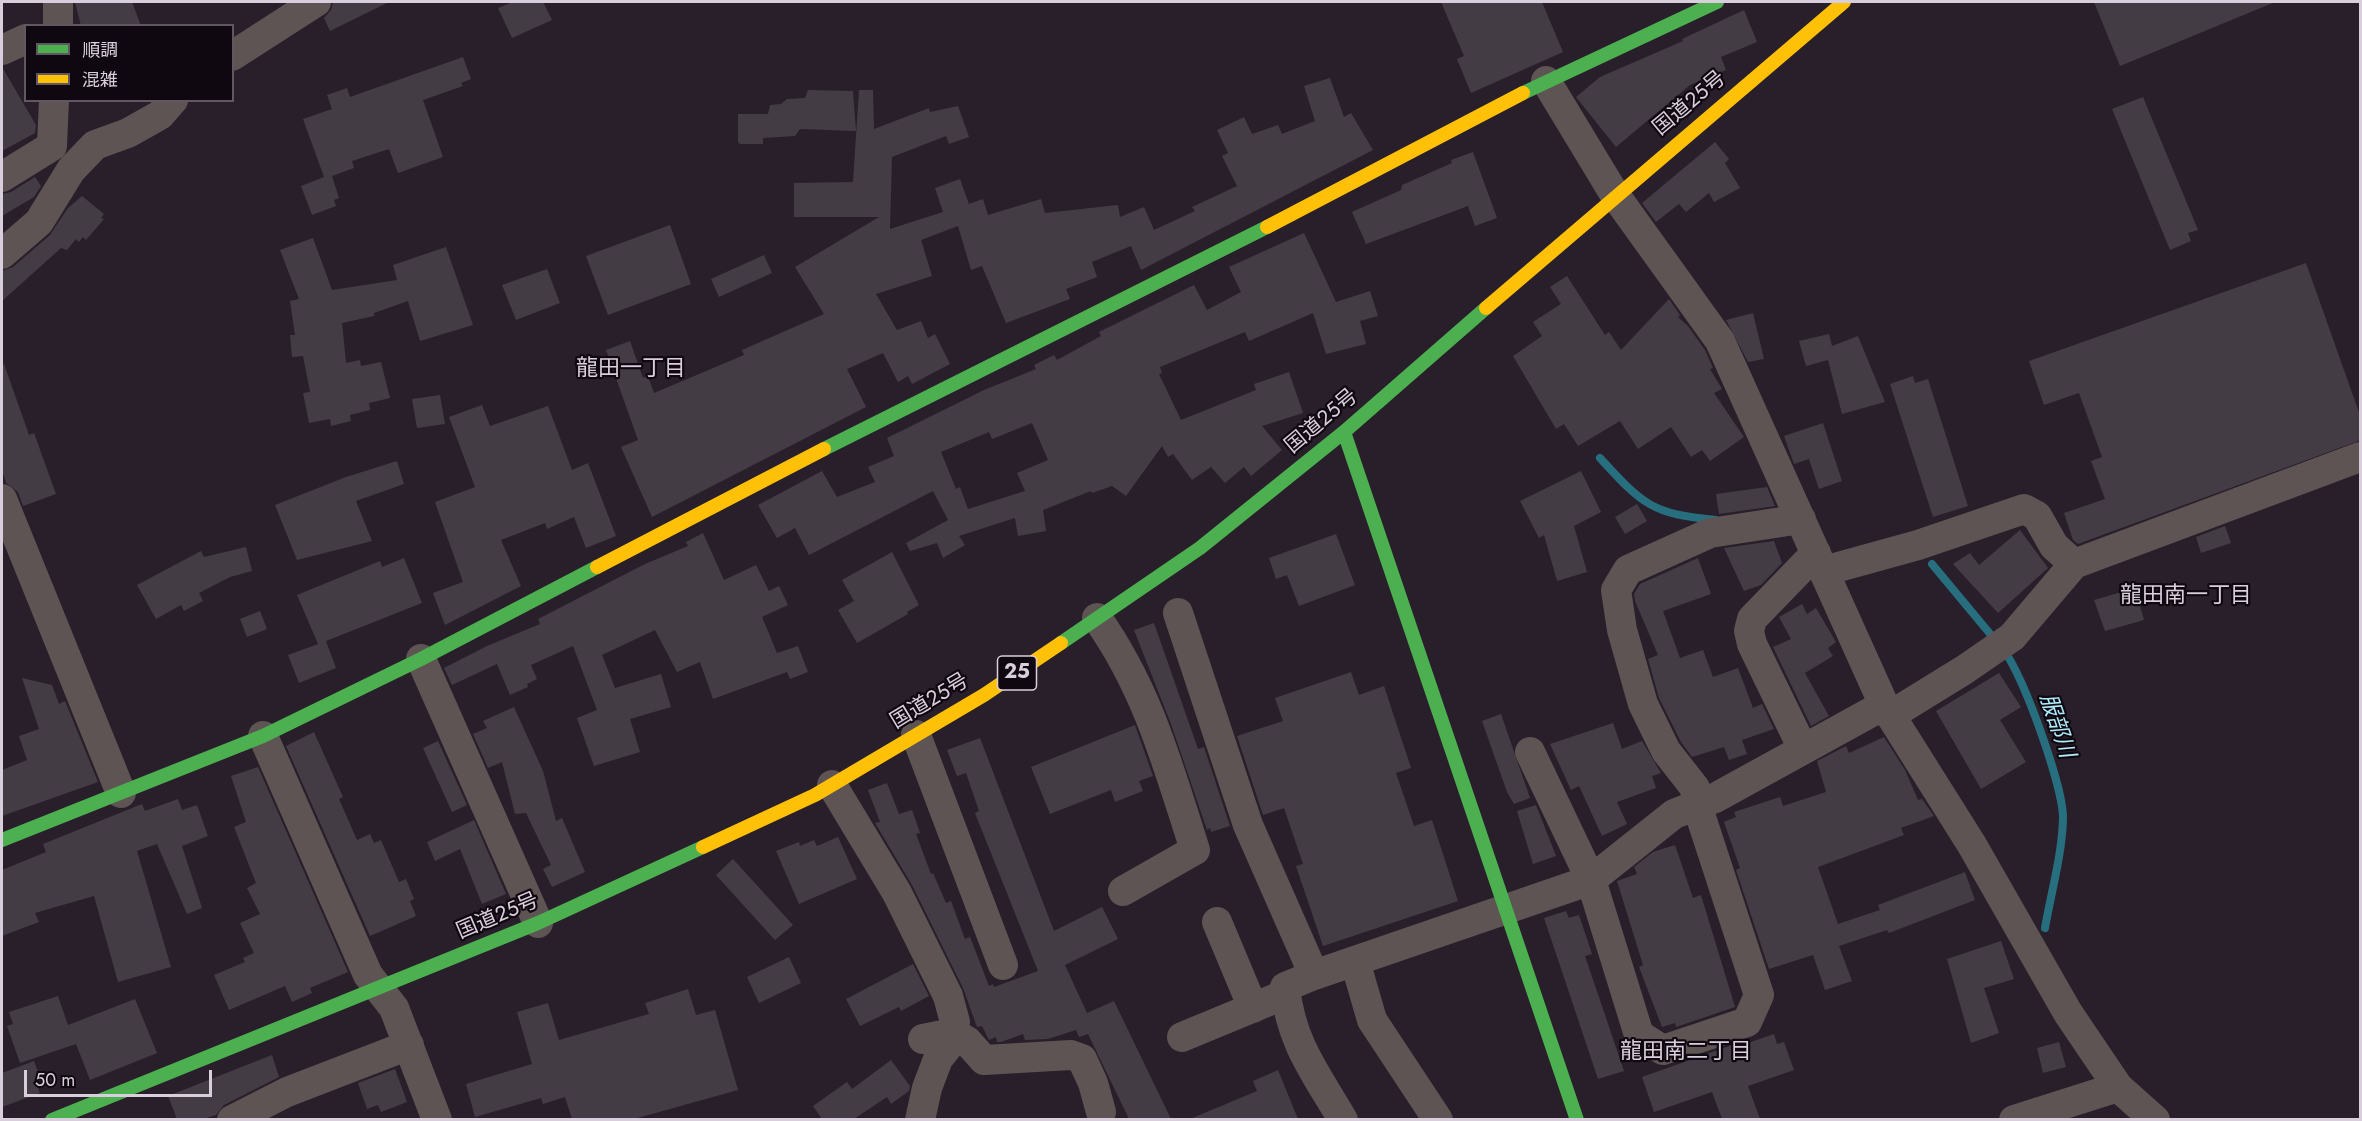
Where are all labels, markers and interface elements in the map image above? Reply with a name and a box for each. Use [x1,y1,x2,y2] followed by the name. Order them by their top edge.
[24,24,234,102] legend
[82,37,118,63] text: 順調
[1649,66,1731,142] street label: 国道25号
[82,67,118,93] text: 混雑
[576,357,686,383] district label: 龍田一丁目
[1281,384,1363,460] street label: 国道25号
[2120,584,2252,610] district label: 龍田南一丁目
[998,656,1036,690] road number: 25
[886,669,974,735] street label: 国道25号
[2033,691,2079,761] water label: 服部川
[453,888,543,946] street label: 国道25号
[1620,1040,1752,1066] district label: 龍田南二丁目
[27,1058,214,1096] scale bar
[35,1067,75,1093] text: 50 m

